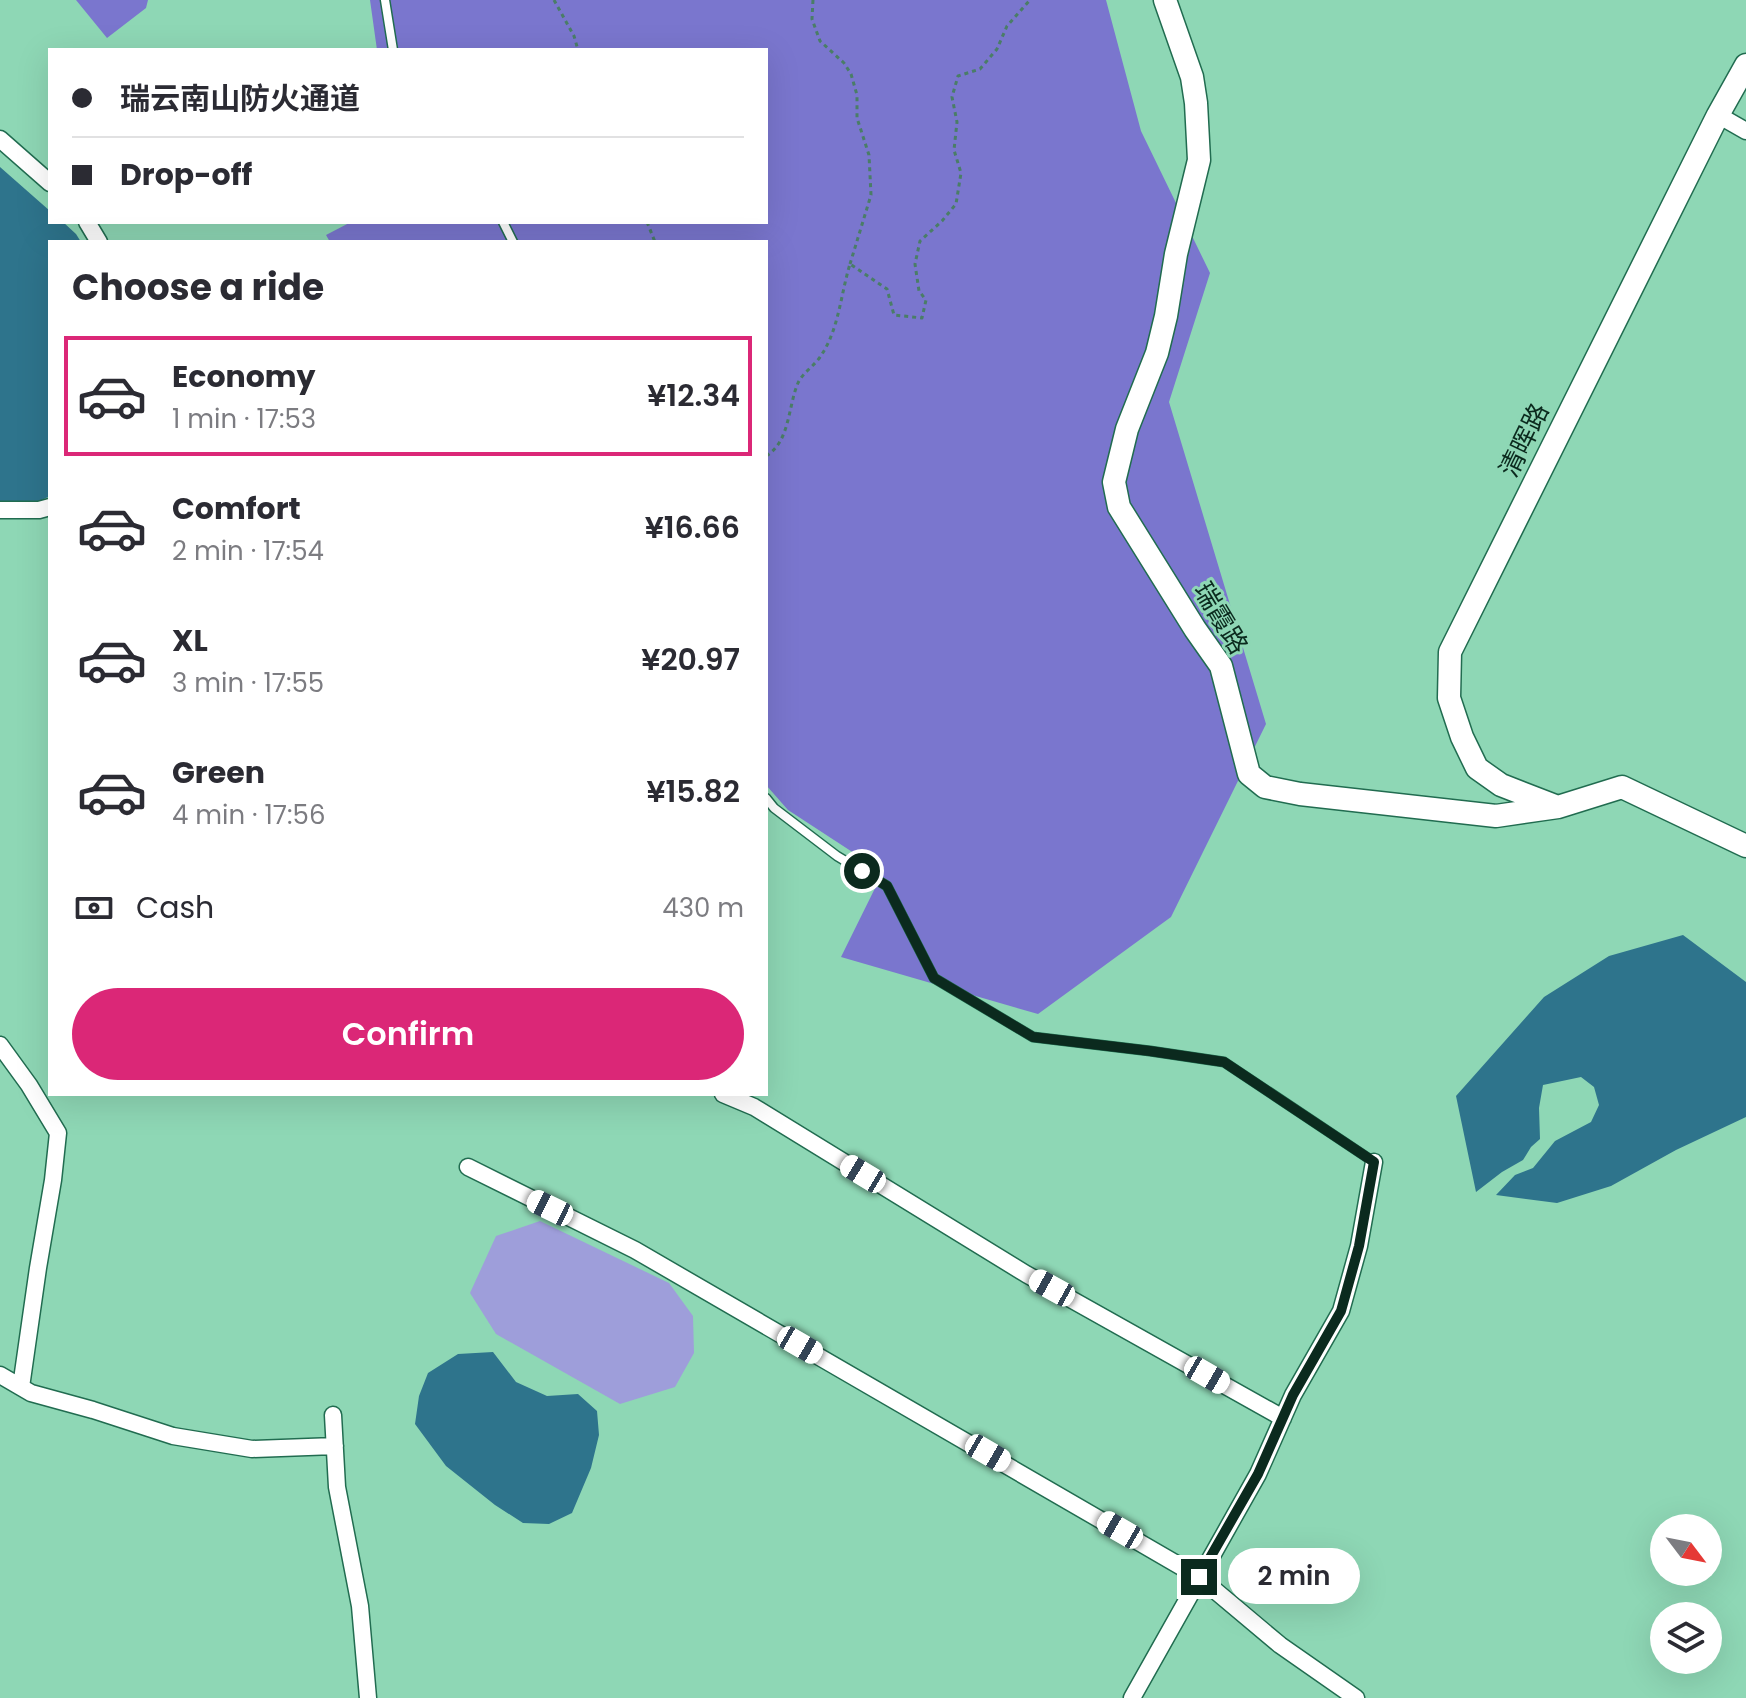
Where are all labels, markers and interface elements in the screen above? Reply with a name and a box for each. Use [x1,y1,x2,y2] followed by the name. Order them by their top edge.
[120,77,360,120] text: 瑞云南山防火通道
[120,153,252,196] text: Drop-off
[72,262,324,313] text: Choose a ride
[172,355,316,398] text: Economy
[76,360,148,432] icon: car
[647,374,740,417] text: ¥12.34
[1491,397,1557,483] street label: 清晖路
[172,401,316,437] text: 1 min · 17:53
[172,487,301,530] text: Comfort
[76,492,148,564] icon: car
[645,506,740,549] text: ¥16.66
[172,533,324,569] text: 2 min · 17:54
[1185,575,1257,661] street label: 瑞霞路
[172,619,208,662] text: XL
[76,624,148,696] icon: car
[641,638,740,681] text: ¥20.97
[172,665,324,701] text: 3 min · 17:55
[172,751,265,794] text: Green
[76,756,148,828] icon: car
[646,770,740,813] text: ¥15.82
[172,797,325,833] text: 4 min · 17:56
[844,853,880,889] route start
[72,886,116,930] icon: cash
[136,886,214,929] text: Cash
[662,890,744,926] text: 430 m
[72,988,744,1080] button: Confirm
[836,1151,890,1197] car
[523,1187,577,1229] car
[1025,1266,1079,1310] car
[773,1323,827,1367] car
[1180,1353,1234,1397] car
[961,1431,1015,1475] car
[1093,1508,1147,1552] car
[1650,1514,1722,1586] north arrow
[1650,1514,1722,1674] map controls
[1227,1549,1359,1605] callout: 2 min
[1258,1558,1330,1594] text: 2 min
[1181,1559,1217,1595] route end
[1650,1602,1722,1674] button: layers

